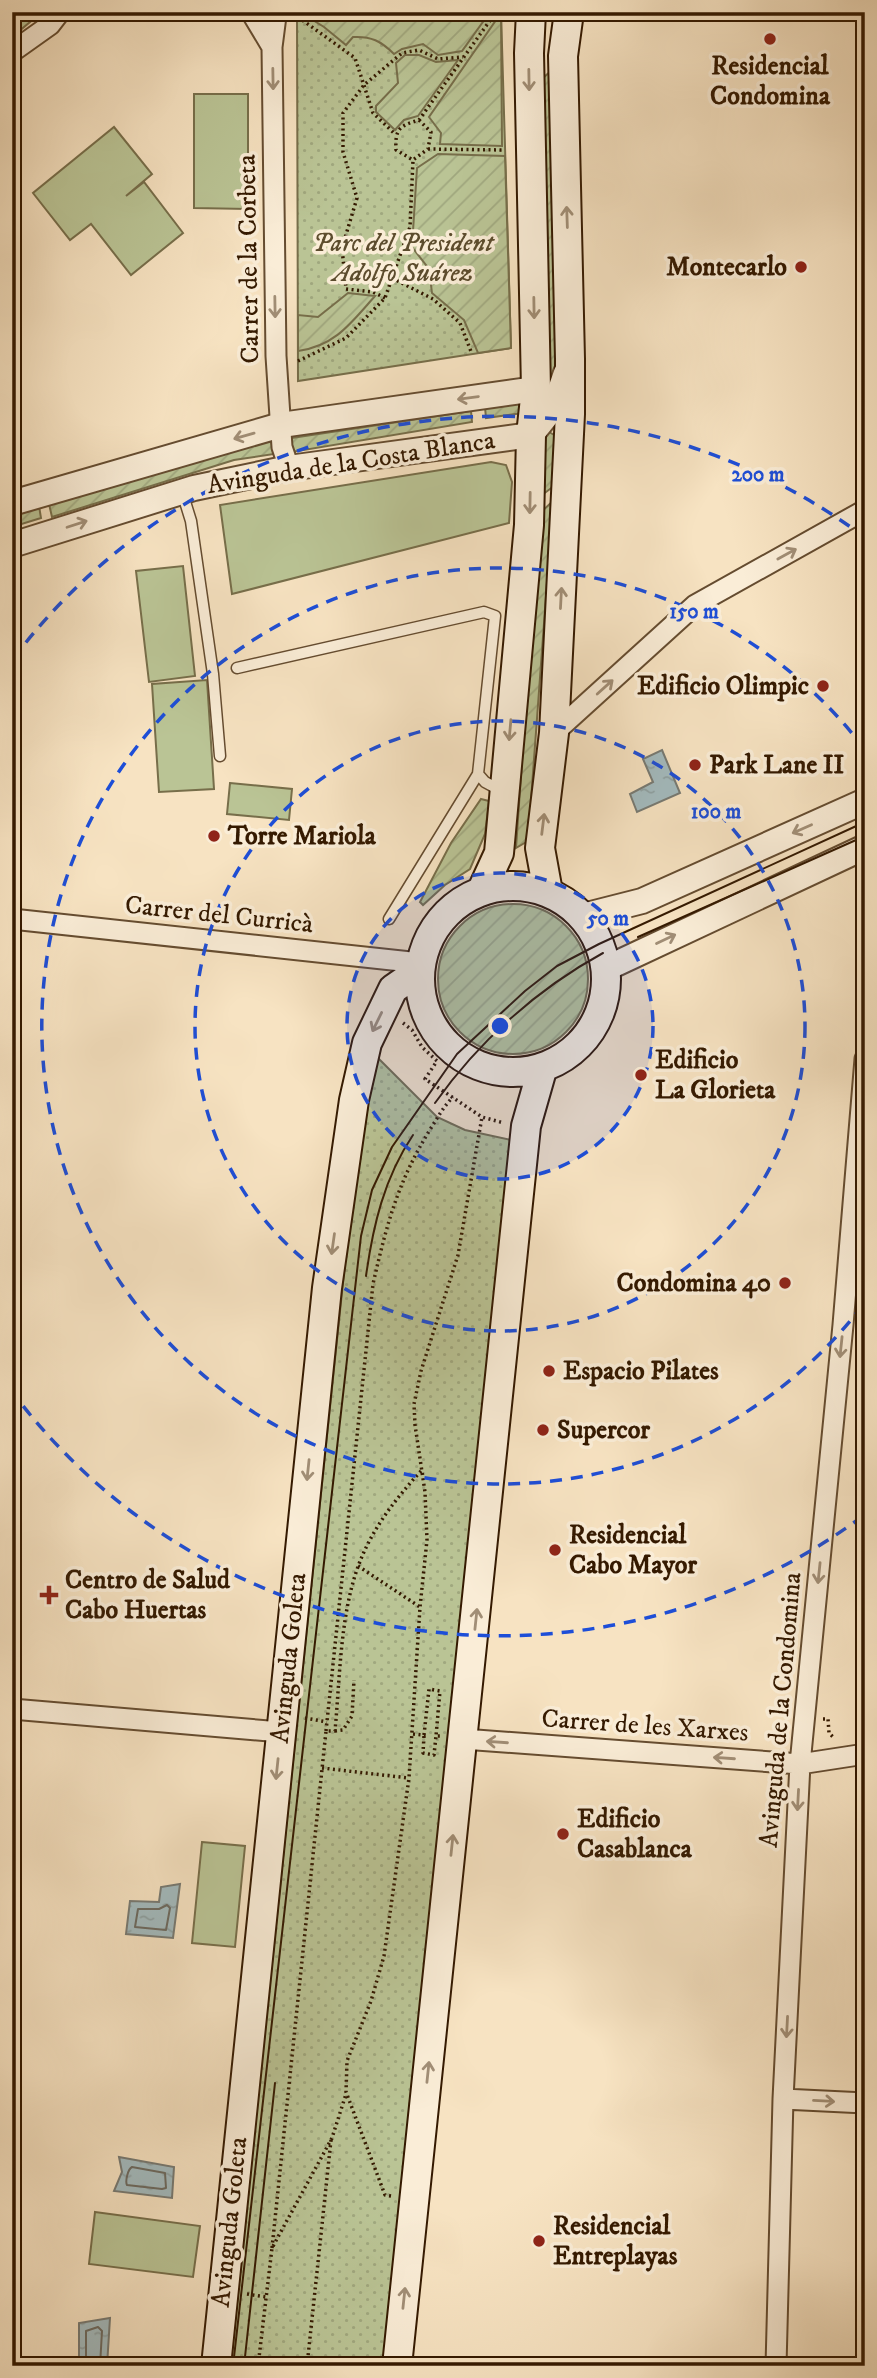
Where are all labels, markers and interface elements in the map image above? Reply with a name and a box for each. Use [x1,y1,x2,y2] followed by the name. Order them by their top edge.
[762,31,778,47] marker: Residencial Condomina
[710,50,831,113] place label: Residencial Condomina
[266,68,279,91] one-way arrow
[522,69,536,92] one-way arrow
[231,154,267,364] street label: Carrer de la Corbeta
[560,206,573,229] one-way arrow
[313,227,495,290] park label: Parc del President Adolfo Suárez
[666,251,787,284] place label: Montecarlo
[793,259,809,275] marker: Montecarlo
[268,295,282,318] one-way arrow
[527,296,541,319] one-way arrow
[457,392,480,405] one-way arrow
[205,424,497,502] street label: Avinguda de la Costa Blanca
[233,430,255,443] one-way arrow
[731,462,785,488] text: 200 m
[523,492,536,515] one-way arrow
[66,517,88,530] one-way arrow
[777,547,797,561] one-way arrow
[554,586,567,609] one-way arrow
[669,599,719,625] text: 150 m
[637,670,809,703] place label: Edificio Olimpic
[815,678,831,694] marker: Edificio Olimpic
[596,679,614,695] one-way arrow
[503,718,516,741] one-way arrow
[709,749,844,782] place label: Park Lane II
[687,757,703,773] marker: Park Lane II
[691,799,741,825] text: 100 m
[537,813,550,836] one-way arrow
[227,820,377,853] place label: Torre Mariola
[792,823,814,836] one-way arrow
[206,828,222,844] marker: Torre Mariola
[123,889,315,941] street label: Carrer del Curricà
[586,906,629,932] text: 50 m
[655,932,676,945] one-way arrow
[370,1011,383,1032] one-way arrow
[488,1014,512,1038] centre of rings
[655,1044,776,1107] place label: Edificio La Glorieta
[633,1067,649,1083] marker: Edificio La Glorieta
[327,1232,340,1255] one-way arrow
[617,1267,771,1300] place label: Condomina 40
[777,1275,793,1291] marker: Condomina 40
[834,1335,847,1358] one-way arrow
[563,1355,719,1388] place label: Espacio Pilates
[541,1363,557,1379] marker: Espacio Pilates
[557,1414,650,1447] place label: Supercor
[535,1422,551,1438] marker: Supercor
[302,1458,315,1481] one-way arrow
[569,1519,697,1582] place label: Residencial Cabo Mayor
[547,1542,563,1558] marker: Residencial Cabo Mayor
[812,1562,825,1584] one-way arrow
[65,1564,231,1627] place label: Centro de Salud Cabo Huertas
[264,1571,314,1745] street label: Avinguda Goleta
[753,1571,809,1849] street label: Avinguda de la Condomina
[39,1585,59,1605] marker: Centro de Salud Cabo Huertas
[469,1608,482,1631] one-way arrow
[540,1702,750,1750] street label: Carrer de les Xarxes
[486,1735,509,1748] one-way arrow
[713,1751,736,1764] one-way arrow
[270,1758,283,1780] one-way arrow
[792,1788,805,1811] one-way arrow
[577,1803,693,1866] place label: Edificio Casablanca
[555,1826,571,1842] marker: Edificio Casablanca
[446,1835,459,1857] one-way arrow
[780,2015,793,2038] one-way arrow
[421,2061,434,2083] one-way arrow
[812,2095,835,2108] one-way arrow
[205,2135,255,2309] street label: Avinguda Goleta
[553,2210,678,2273] place label: Residencial Entreplayas
[531,2233,547,2249] marker: Residencial Entreplayas
[398,2287,411,2310] one-way arrow

